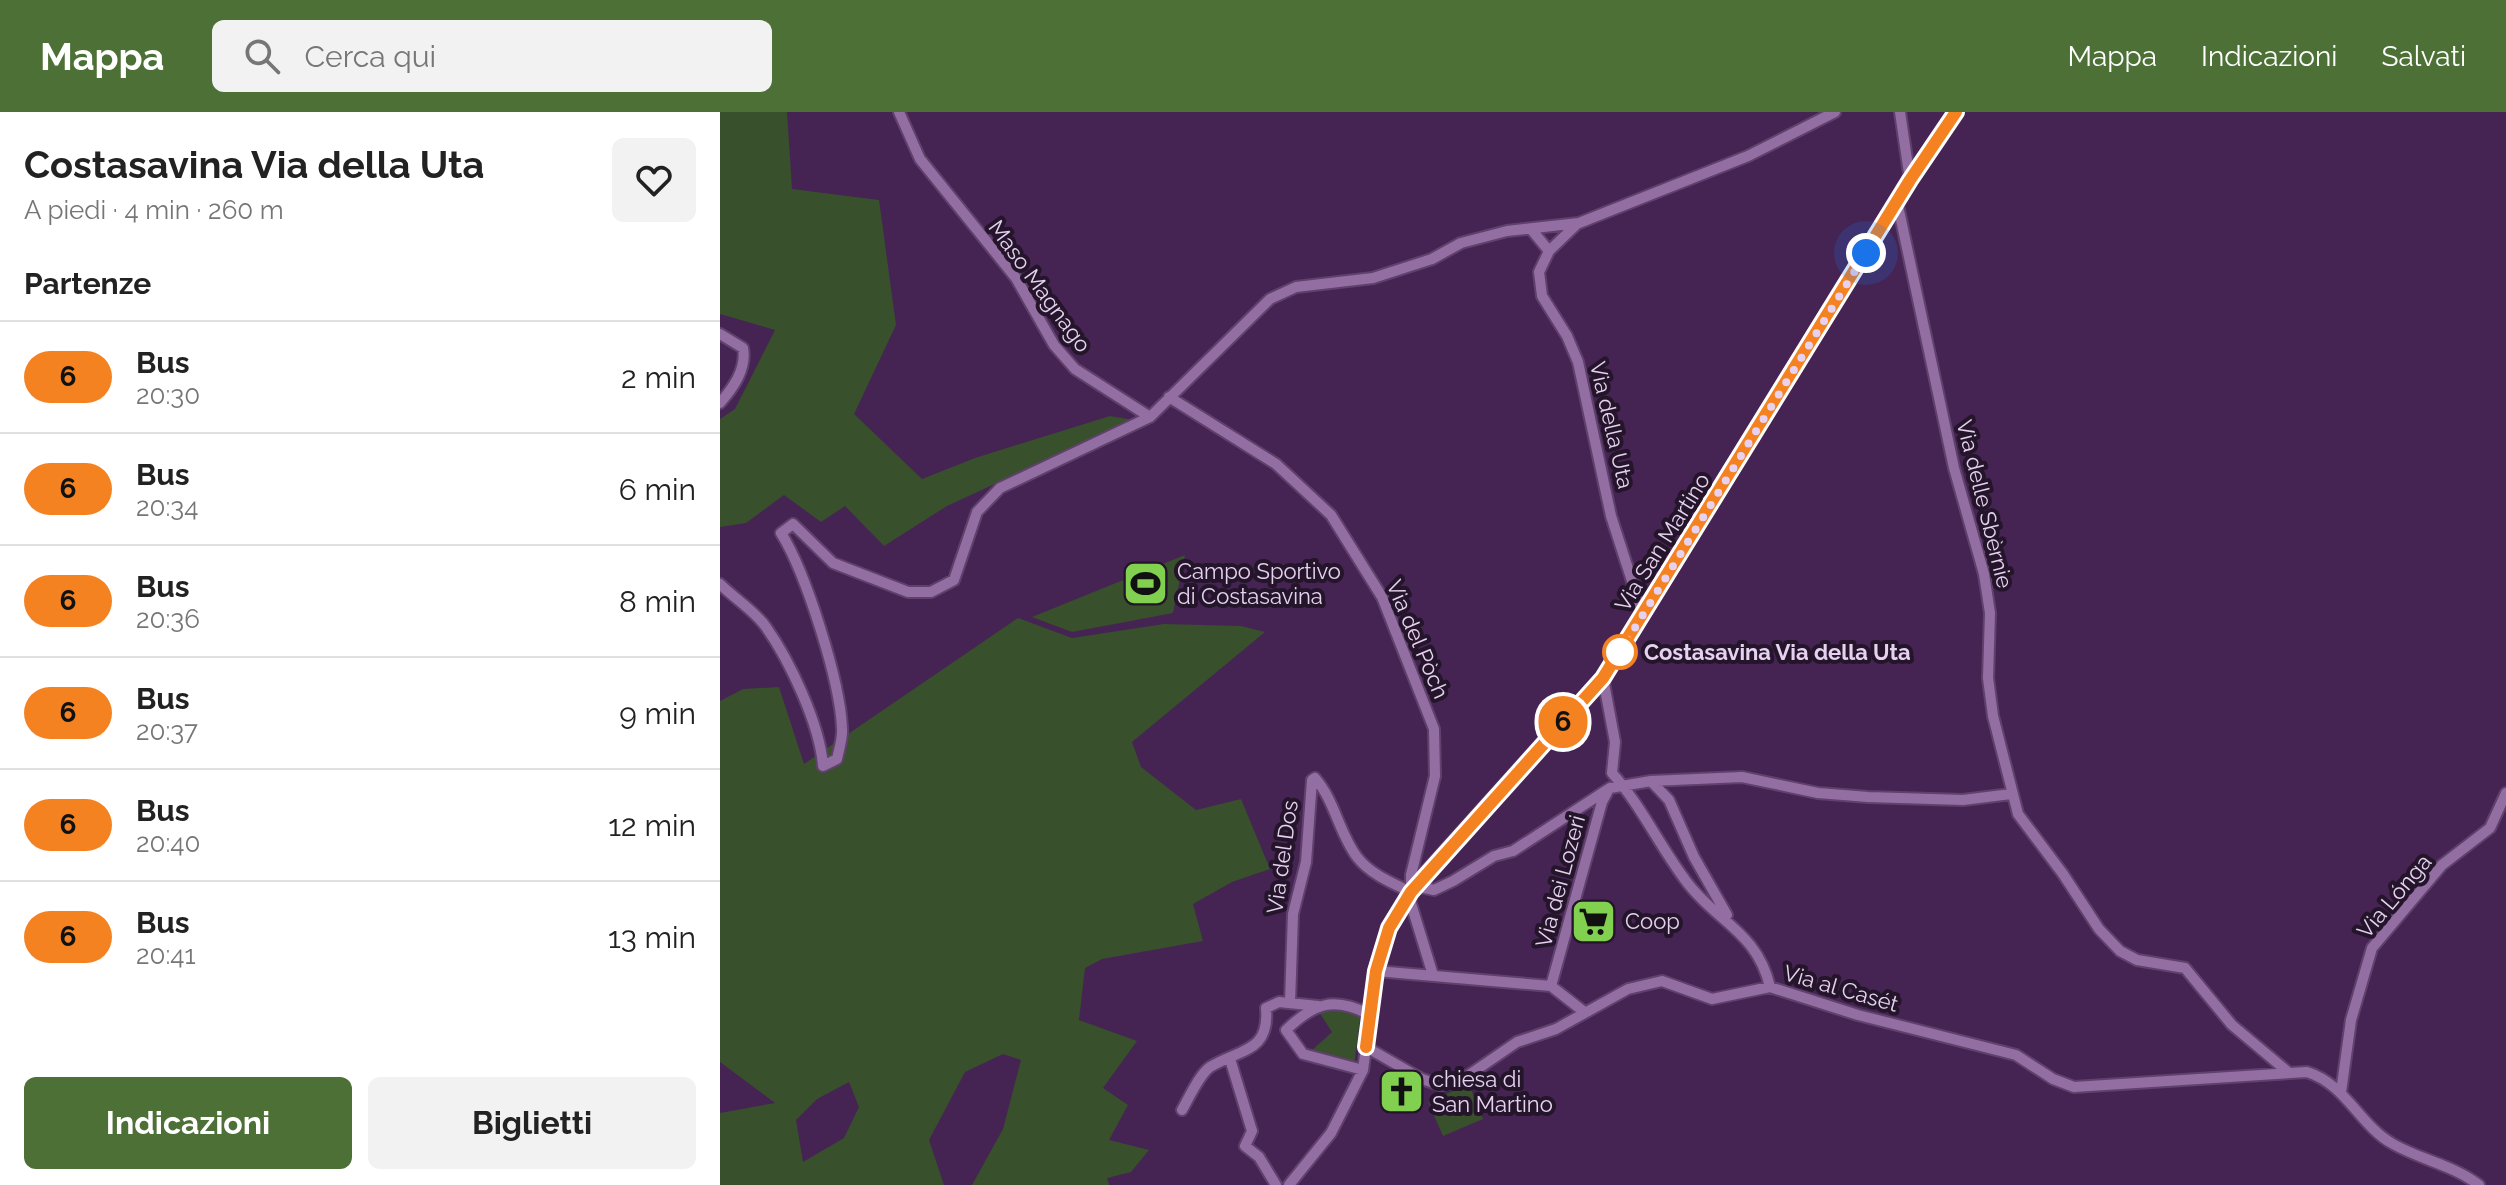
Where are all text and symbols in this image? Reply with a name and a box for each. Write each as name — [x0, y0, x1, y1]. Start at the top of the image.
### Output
search box — [212, 20, 772, 92]
text: Mappa — [40, 34, 164, 79]
icon: search — [240, 34, 284, 78]
text: Cerca qui — [304, 39, 436, 74]
text: Mappa — [2068, 40, 2157, 73]
text: Indicazioni — [2201, 40, 2337, 73]
text: Salvati — [2381, 40, 2466, 73]
button: heart — [612, 138, 696, 222]
text: Costasavina Via della Uta — [24, 142, 484, 187]
text: A piedi · 4 min · 260 m — [24, 195, 284, 225]
street label: Maso Magnago — [983, 215, 1097, 357]
your location — [1846, 233, 1886, 273]
text: Partenze — [24, 266, 151, 301]
text: Bus — [136, 345, 190, 380]
street label: Via della Uta — [1585, 359, 1639, 491]
text: 6 — [60, 360, 77, 393]
text: 2 min — [621, 360, 696, 395]
text: 20:30 — [136, 380, 200, 410]
street label: Via delle Sbèrnie — [1952, 417, 2019, 591]
text: Bus — [136, 457, 190, 492]
street label: Via San Martino — [1609, 468, 1715, 616]
text: 6 — [60, 472, 77, 505]
text: 6 min — [619, 472, 696, 507]
text: 20:34 — [136, 492, 198, 522]
place label: Campo Sportivo di Costasavina — [1177, 558, 1341, 609]
sports icon: Campo Sportivo di Costasavina — [1122, 560, 1170, 608]
text: Bus — [136, 569, 190, 604]
street label: Via del Pòch — [1381, 576, 1455, 702]
text: 6 — [60, 584, 77, 617]
text: 8 min — [619, 584, 696, 619]
text: 20:36 — [136, 604, 200, 634]
marker: Costasavina Via della Uta — [1603, 635, 1637, 669]
place label: Costasavina Via della Uta — [1644, 639, 1911, 665]
text: Bus — [136, 681, 190, 716]
text: 6 — [60, 696, 77, 729]
text: 9 min — [619, 696, 696, 731]
line badge: 6 — [1537, 696, 1589, 748]
text: 6 — [1555, 705, 1572, 738]
text: 20:37 — [136, 716, 198, 746]
text: Bus — [136, 793, 190, 828]
street label: Via del Dos — [1261, 799, 1303, 915]
text: 6 — [60, 808, 77, 841]
text: 12 min — [608, 808, 696, 843]
street label: Via dei Lozeri — [1530, 812, 1590, 950]
text: 20:40 — [136, 828, 200, 858]
street label: Via Lónga — [2351, 849, 2437, 943]
supermarket icon: Coop — [1570, 897, 1618, 945]
text: Bus — [136, 905, 190, 940]
place label: Coop — [1625, 908, 1680, 934]
text: 6 — [60, 920, 77, 953]
text: 13 min — [608, 920, 696, 955]
text: 20:41 — [136, 940, 196, 970]
street label: Via al Casét — [1781, 959, 1902, 1017]
place label: chiesa di San Martino — [1432, 1066, 1553, 1117]
church icon: chiesa di San Martino — [1377, 1068, 1425, 1116]
button: Indicazioni — [24, 1077, 352, 1169]
button: Biglietti — [368, 1077, 696, 1169]

